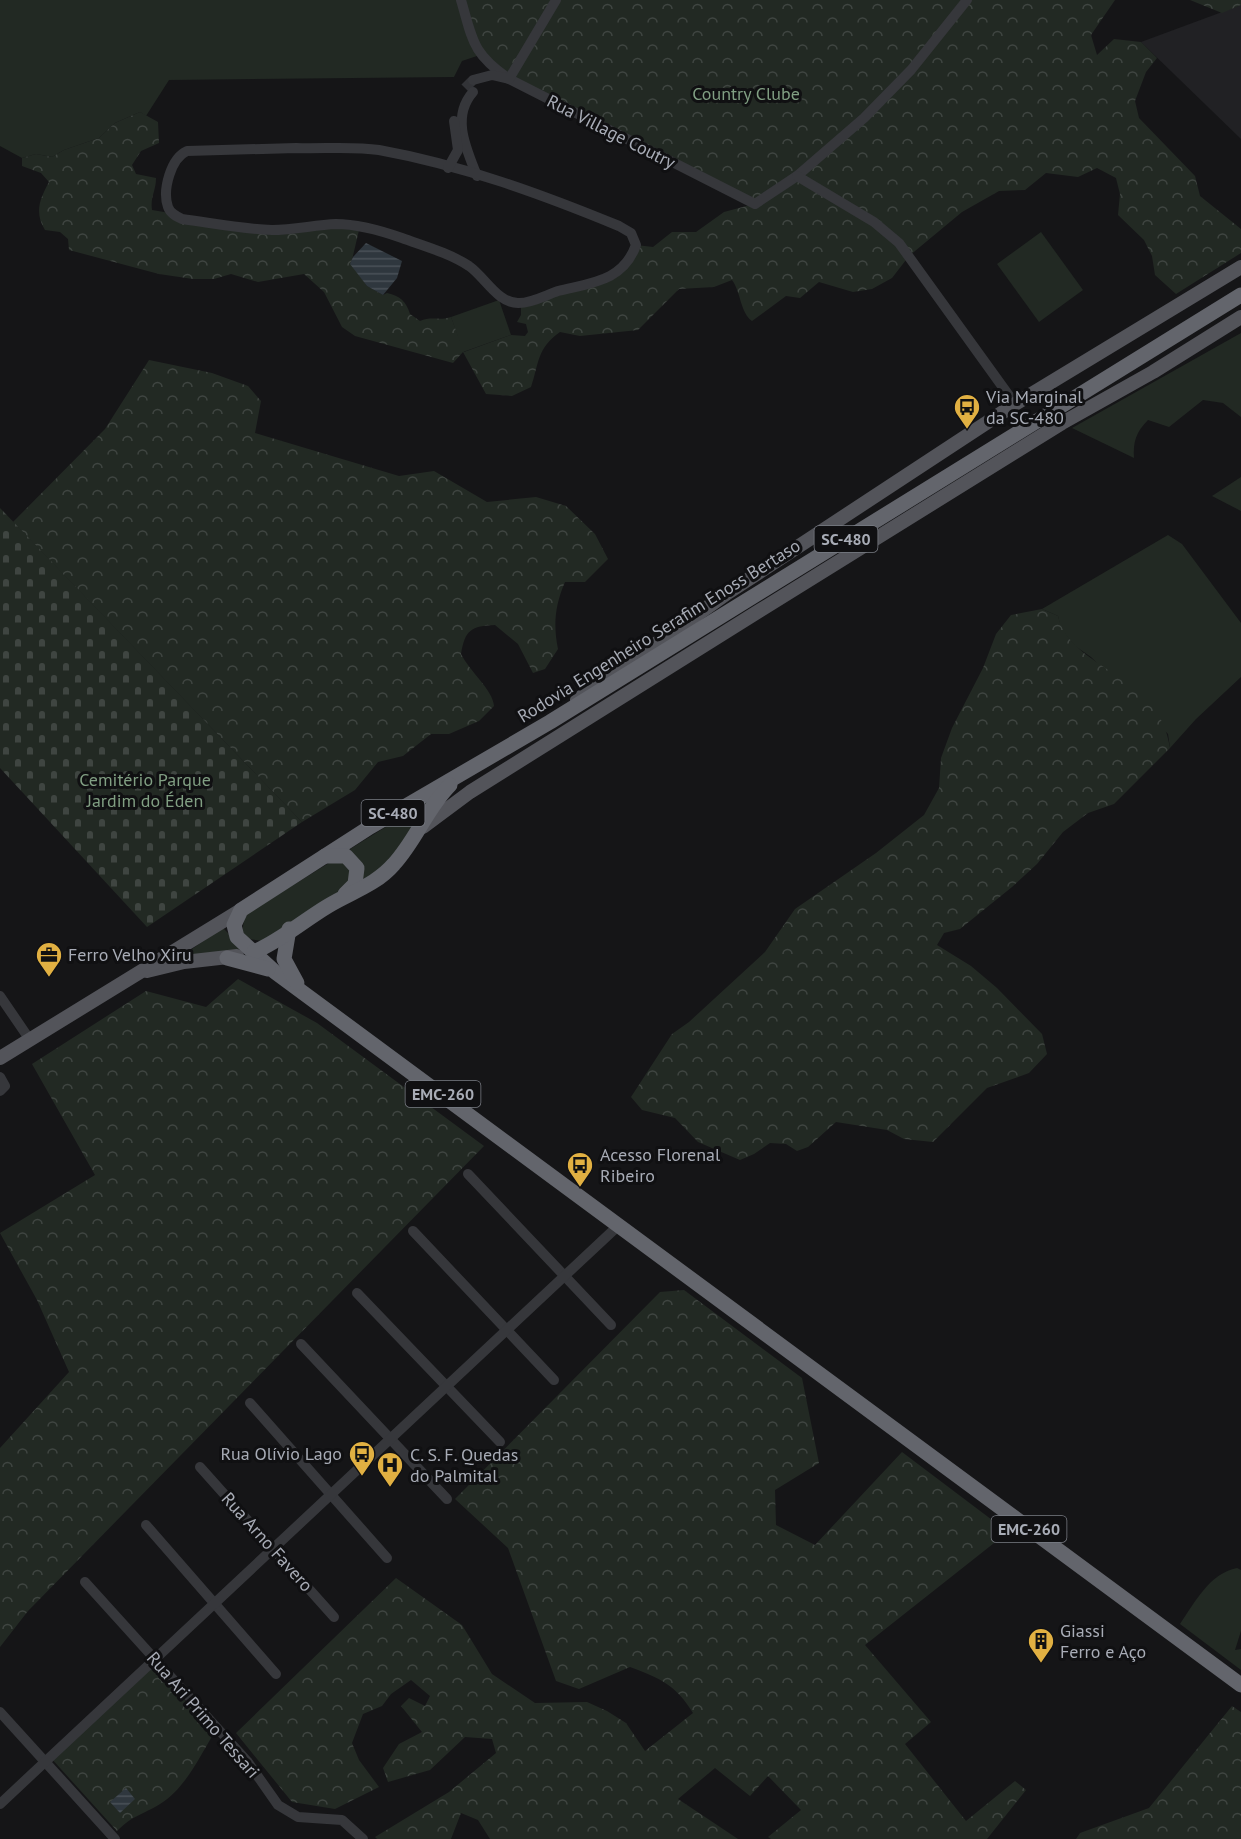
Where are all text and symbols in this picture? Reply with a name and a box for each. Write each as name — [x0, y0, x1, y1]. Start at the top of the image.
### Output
park label: Country Clube — [692, 82, 800, 105]
street label: Rua Village Coutry — [543, 89, 680, 174]
place label: Via Marginal da SC-480 — [985, 385, 1083, 429]
bus stop icon: Via Marginal da SC-480 — [952, 392, 982, 430]
road number: SC-480 — [814, 526, 878, 552]
street label: Rodovia Engenheiro Serafim Enoss Bertaso — [513, 534, 804, 727]
park label: Cemitério Parque Jardim do Éden — [79, 768, 211, 812]
road number: SC-480 — [362, 800, 424, 826]
office icon: Ferro Velho Xiru — [34, 940, 64, 978]
place label: Ferro Velho Xiru — [68, 943, 192, 966]
road number: EMC-260 — [406, 1081, 480, 1107]
place label: Acesso Florenal Ribeiro — [600, 1143, 721, 1187]
bus stop icon: Acesso Florenal Ribeiro — [565, 1150, 595, 1188]
bus stop icon: Rua Olívio Lago — [347, 1439, 377, 1477]
place label: Rua Olívio Lago — [221, 1442, 342, 1465]
place label: C. S. F. Quedas do Palmital — [410, 1443, 518, 1487]
hospital icon: C. S. F. Quedas do Palmital — [375, 1450, 405, 1488]
street label: Rua Arno Favero — [217, 1487, 318, 1596]
road number: EMC-260 — [992, 1516, 1066, 1542]
place label: Giassi Ferro e Aço — [1060, 1619, 1146, 1663]
building icon: Giassi Ferro e Aço — [1026, 1626, 1056, 1664]
street label: Rua Ari Primo Tessari — [142, 1647, 265, 1783]

